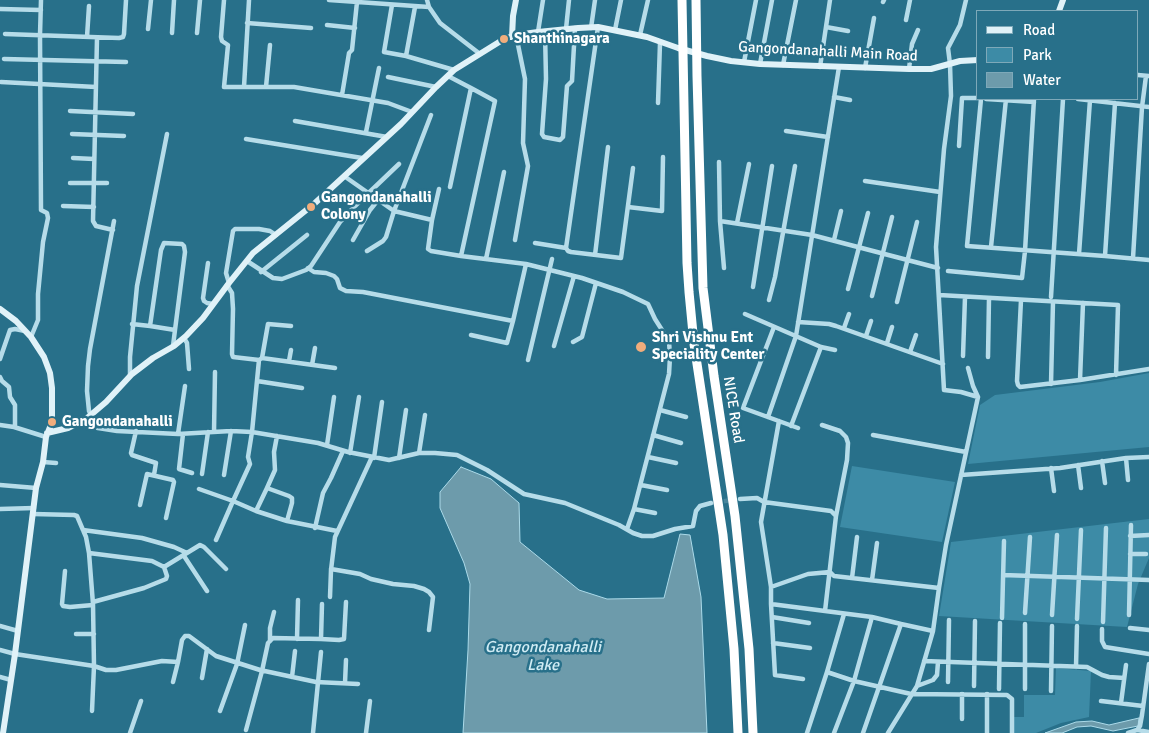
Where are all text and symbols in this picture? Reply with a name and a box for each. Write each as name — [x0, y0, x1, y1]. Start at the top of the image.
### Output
legend — [976, 10, 1139, 100]
text: Road — [1023, 21, 1055, 39]
place label: Shanthinagara — [514, 30, 610, 48]
marker: Shanthinagara — [498, 33, 510, 45]
street label: Gangondanahalli Main Road — [738, 38, 918, 66]
text: Park — [1023, 46, 1052, 64]
text: Water — [1023, 71, 1061, 89]
place label: Gangondanahalli Colony — [321, 189, 432, 224]
marker: Gangondanahalli Colony — [305, 201, 317, 213]
place label: Shri Vishnu Ent Speciality Center — [652, 329, 764, 364]
marker: Shri Vishnu Ent Speciality Center — [634, 340, 648, 354]
street label: NICE Road — [719, 375, 747, 445]
place label: Gangondanahalli — [62, 413, 173, 431]
marker: Gangondanahalli — [46, 416, 58, 428]
water label: Gangondanahalli Lake — [485, 638, 601, 676]

